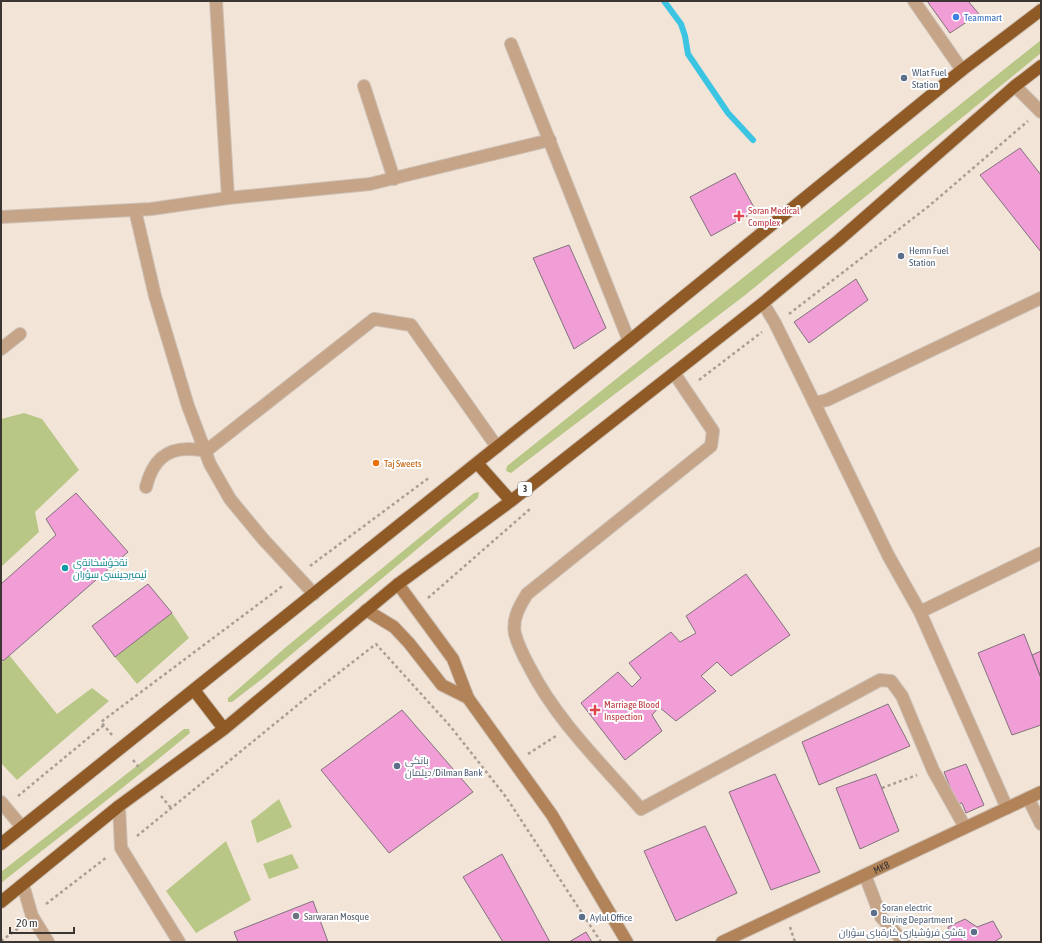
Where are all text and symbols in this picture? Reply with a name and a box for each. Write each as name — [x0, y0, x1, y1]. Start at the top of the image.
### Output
marker: Teammart — [951, 12, 961, 22]
place label: Teammart — [964, 12, 1002, 23]
place label: Wlat Fuel Station — [912, 67, 947, 90]
marker: Wlat Fuel Station — [899, 73, 909, 83]
place label: Soran Medical Complex — [748, 205, 800, 228]
marker: Soran Medical Complex — [733, 210, 745, 222]
place label: Hemn Fuel Station — [909, 245, 949, 268]
marker: Hemn Fuel Station — [896, 251, 906, 261]
marker: Taj Sweets — [371, 458, 381, 468]
place label: Taj Sweets — [384, 458, 422, 469]
road number: 3 — [518, 482, 532, 496]
place label: نةخؤشخانةى ئیميرجينسى سؤران — [73, 557, 147, 581]
marker: نةخؤشخانةى ئیميرجينسى سؤران — [60, 563, 70, 573]
place label: Marriage Blood Inspection — [604, 699, 660, 722]
marker: Marriage Blood Inspection — [589, 704, 601, 716]
place label: بانکی دیلمان/Dilman Bank — [405, 755, 483, 779]
marker: بانکی دیلمان/Dilman Bank — [392, 761, 402, 771]
street label: MKB — [872, 859, 891, 876]
place label: Soran electric Buying Department — [882, 902, 953, 925]
marker: Soran electric Buying Department — [869, 908, 879, 918]
scale bar — [10, 909, 74, 935]
marker: Sarwaran Mosque — [291, 911, 301, 921]
place label: Sarwaran Mosque — [304, 911, 369, 922]
marker: Aylul Office — [577, 912, 587, 922]
place label: Aylul Office — [590, 912, 633, 923]
text: 20 m — [16, 916, 38, 930]
place label: بةشى فرؤشيارى كارةباى سؤران — [839, 927, 966, 939]
marker: بةشى فرؤشيارى كارةباى سؤران — [969, 927, 979, 937]

